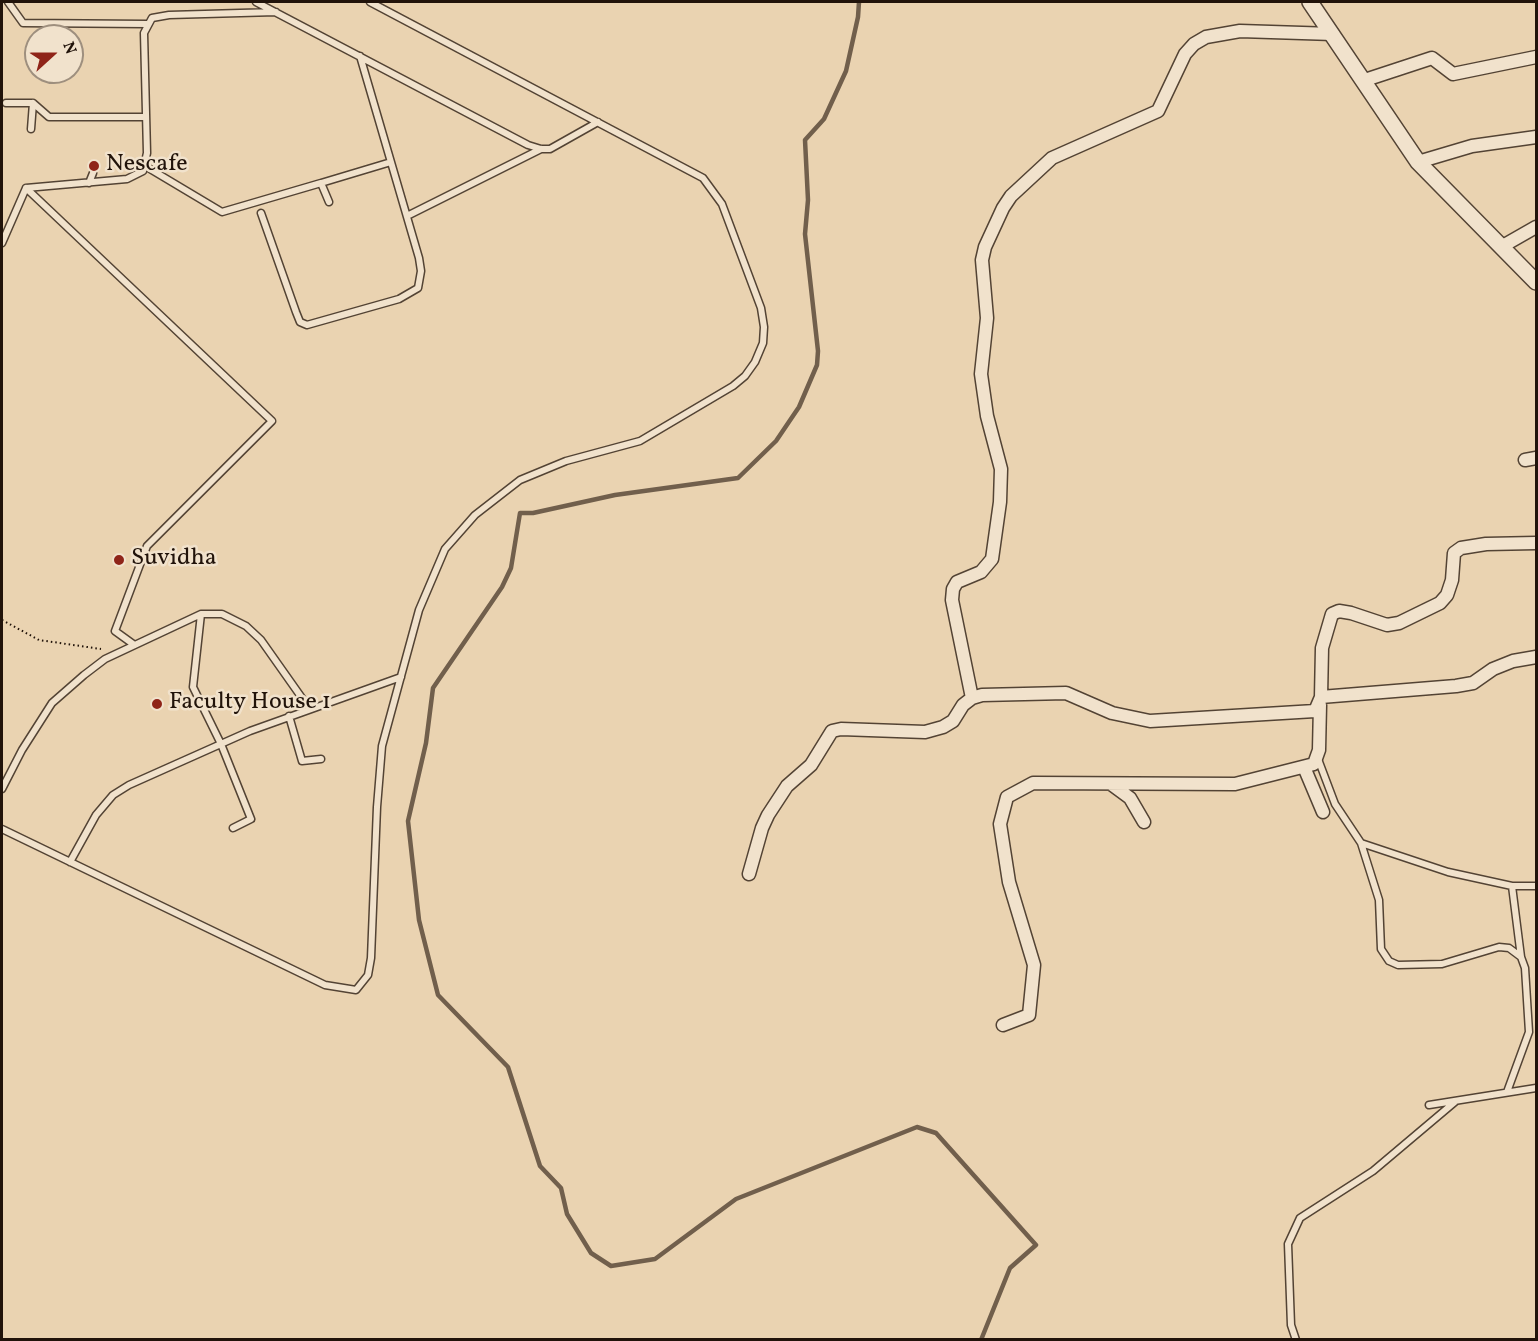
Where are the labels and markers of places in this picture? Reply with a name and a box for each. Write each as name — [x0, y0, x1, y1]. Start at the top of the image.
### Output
place label: Nescafe — [106, 152, 188, 180]
marker: Nescafe — [87, 159, 101, 173]
place label: Suvidha — [131, 546, 217, 574]
marker: Suvidha — [112, 553, 126, 567]
place label: Faculty House 1 — [169, 690, 331, 718]
marker: Faculty House 1 — [150, 697, 164, 711]

